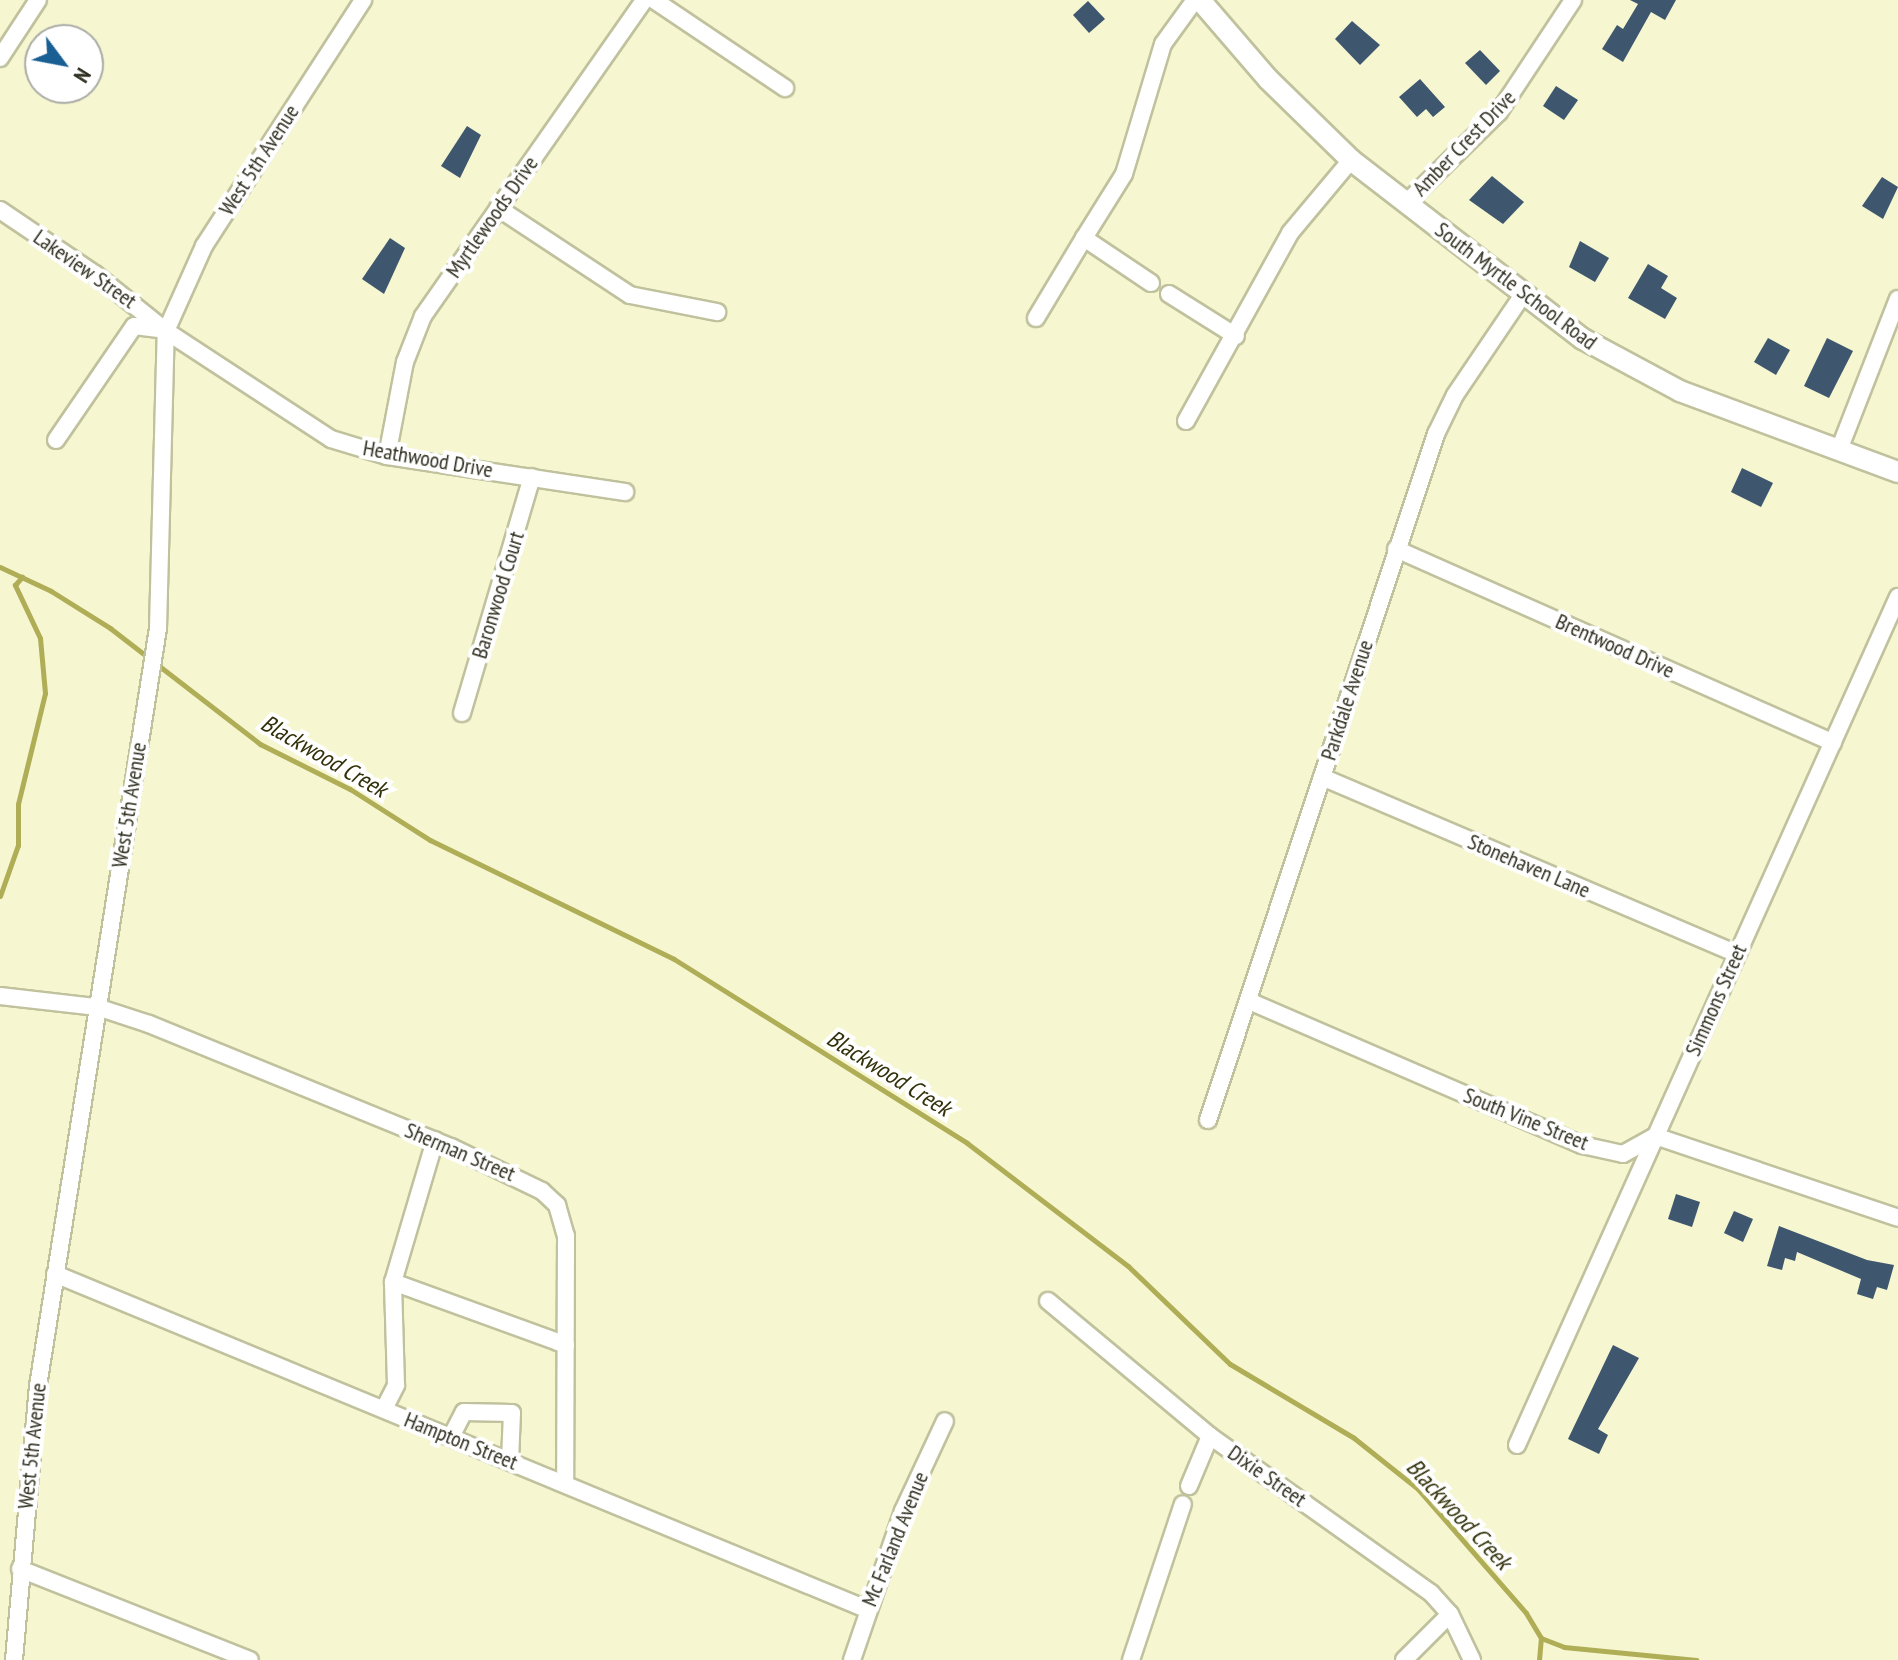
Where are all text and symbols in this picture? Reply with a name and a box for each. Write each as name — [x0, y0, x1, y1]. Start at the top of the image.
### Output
north arrow — [24, 24, 104, 104]
text: N — [68, 63, 98, 88]
street label: Amber Crest Drive — [1407, 85, 1521, 201]
street label: West 5th Avenue — [213, 99, 305, 221]
street label: Myrtlewoods Drive — [440, 151, 544, 283]
street label: South Myrtle School Road — [1430, 217, 1602, 355]
street label: Lakeview Street — [28, 224, 142, 314]
street label: Heathwood Drive — [361, 435, 495, 483]
street label: Baronwood Court — [466, 528, 530, 662]
street label: Brentwood Drive — [1552, 608, 1678, 684]
street label: Parkdale Avenue — [1315, 636, 1379, 764]
water label: Blackwood Creek — [256, 708, 392, 804]
street label: West 5th Avenue — [106, 740, 152, 870]
street label: Stonehaven Lane — [1464, 828, 1594, 904]
street label: Simmons Street — [1680, 940, 1752, 1060]
water label: Blackwood Creek — [822, 1024, 956, 1122]
street label: South Vine Street — [1460, 1082, 1592, 1156]
street label: Sherman Street — [401, 1117, 519, 1187]
street label: West 5th Avenue — [12, 1381, 52, 1511]
street label: Hampton Street — [401, 1406, 521, 1476]
street label: Dixie Street — [1223, 1440, 1311, 1512]
water label: Blackwood Creek — [1400, 1453, 1518, 1575]
street label: Mc Farland Avenue — [856, 1467, 934, 1611]

